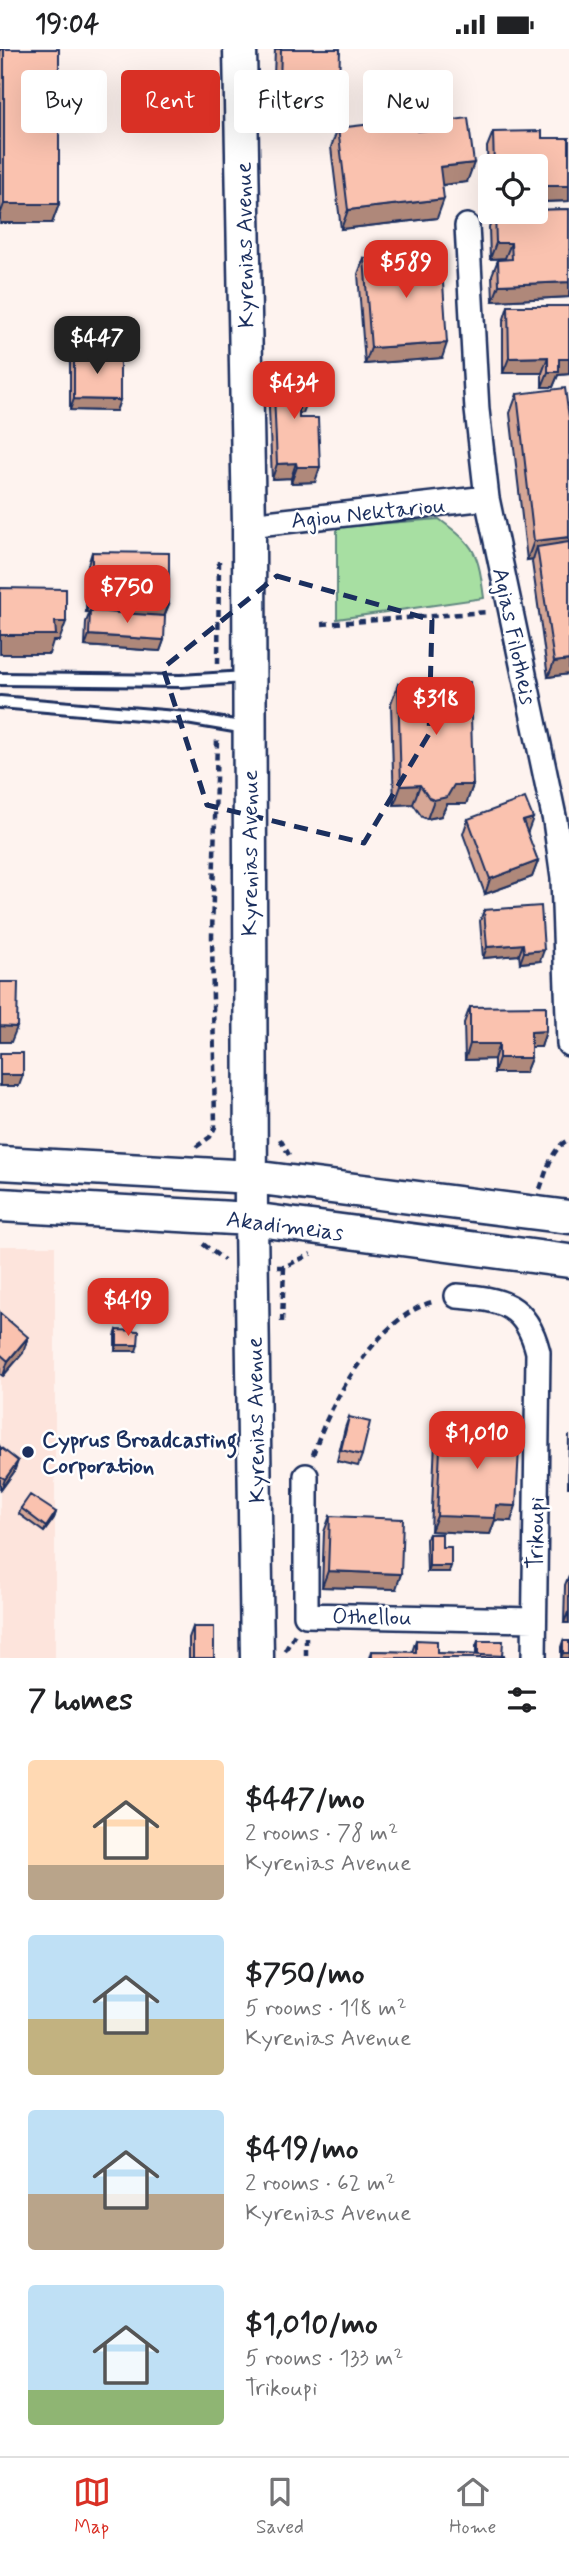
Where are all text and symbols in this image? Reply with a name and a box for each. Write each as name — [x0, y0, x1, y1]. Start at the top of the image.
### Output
text: 19:04 — [35, 8, 99, 42]
chip: Buy — [21, 70, 107, 133]
chip: Rent — [121, 70, 220, 133]
chip: Filters — [234, 70, 349, 133]
chip: New — [363, 70, 453, 133]
map controls — [478, 154, 548, 224]
button: locate — [478, 154, 548, 224]
street label: Kyrenias Avenue — [230, 162, 262, 328]
pin: $589 — [365, 240, 447, 300]
text: $589 — [380, 248, 432, 278]
pin: $447 — [56, 317, 138, 376]
text: $447 — [70, 324, 124, 354]
pin: $434 — [253, 361, 335, 421]
text: $434 — [269, 369, 319, 399]
street label: Agiou Nektariou — [290, 491, 447, 537]
pin: $750 — [86, 565, 168, 625]
street label: Agias Filotheis — [484, 565, 542, 708]
text: $750 — [100, 573, 154, 603]
pin: $318 — [395, 677, 477, 737]
text: $318 — [413, 685, 459, 715]
street label: Kyrenias Avenue — [236, 770, 266, 936]
street label: Akadimeias — [224, 1205, 345, 1249]
pin: $419 — [87, 1279, 169, 1338]
text: $419 — [104, 1286, 152, 1316]
street label: Kyrenias Avenue — [241, 1337, 273, 1503]
pin: $1,010 — [420, 1411, 534, 1471]
text: $1,010 — [445, 1419, 509, 1449]
place label: Cyprus Broadcasting Corporation — [42, 1426, 238, 1482]
marker: Cyprus Broadcasting Corporation — [20, 1444, 36, 1460]
street label: Trikoupi — [521, 1497, 553, 1569]
street label: Othellou — [332, 1602, 412, 1634]
text: 7 homes — [28, 1681, 133, 1720]
icon: filters — [503, 1681, 541, 1719]
text: $447/mo — [245, 1780, 365, 1819]
icon: home — [84, 1788, 168, 1872]
text: 2 rooms · 78 m² — [245, 1819, 398, 1849]
text: Kyrenias Avenue — [245, 1849, 411, 1879]
text: $750/mo — [245, 1955, 365, 1994]
icon: home — [84, 1963, 168, 2047]
text: 5 rooms · 118 m² — [245, 1994, 407, 2024]
text: Kyrenias Avenue — [245, 2024, 411, 2054]
text: $419/mo — [245, 2130, 359, 2169]
icon: home — [84, 2138, 168, 2222]
text: 2 rooms · 62 m² — [245, 2169, 396, 2199]
text: Kyrenias Avenue — [245, 2199, 411, 2229]
text: $1,010/mo — [245, 2305, 378, 2344]
icon: home — [84, 2313, 168, 2397]
text: 5 rooms · 133 m² — [245, 2344, 404, 2374]
text: Trikoupi — [245, 2374, 317, 2404]
tab: Map — [73, 2473, 111, 2540]
tab: Saved — [256, 2473, 304, 2540]
tab: Home — [449, 2473, 496, 2540]

